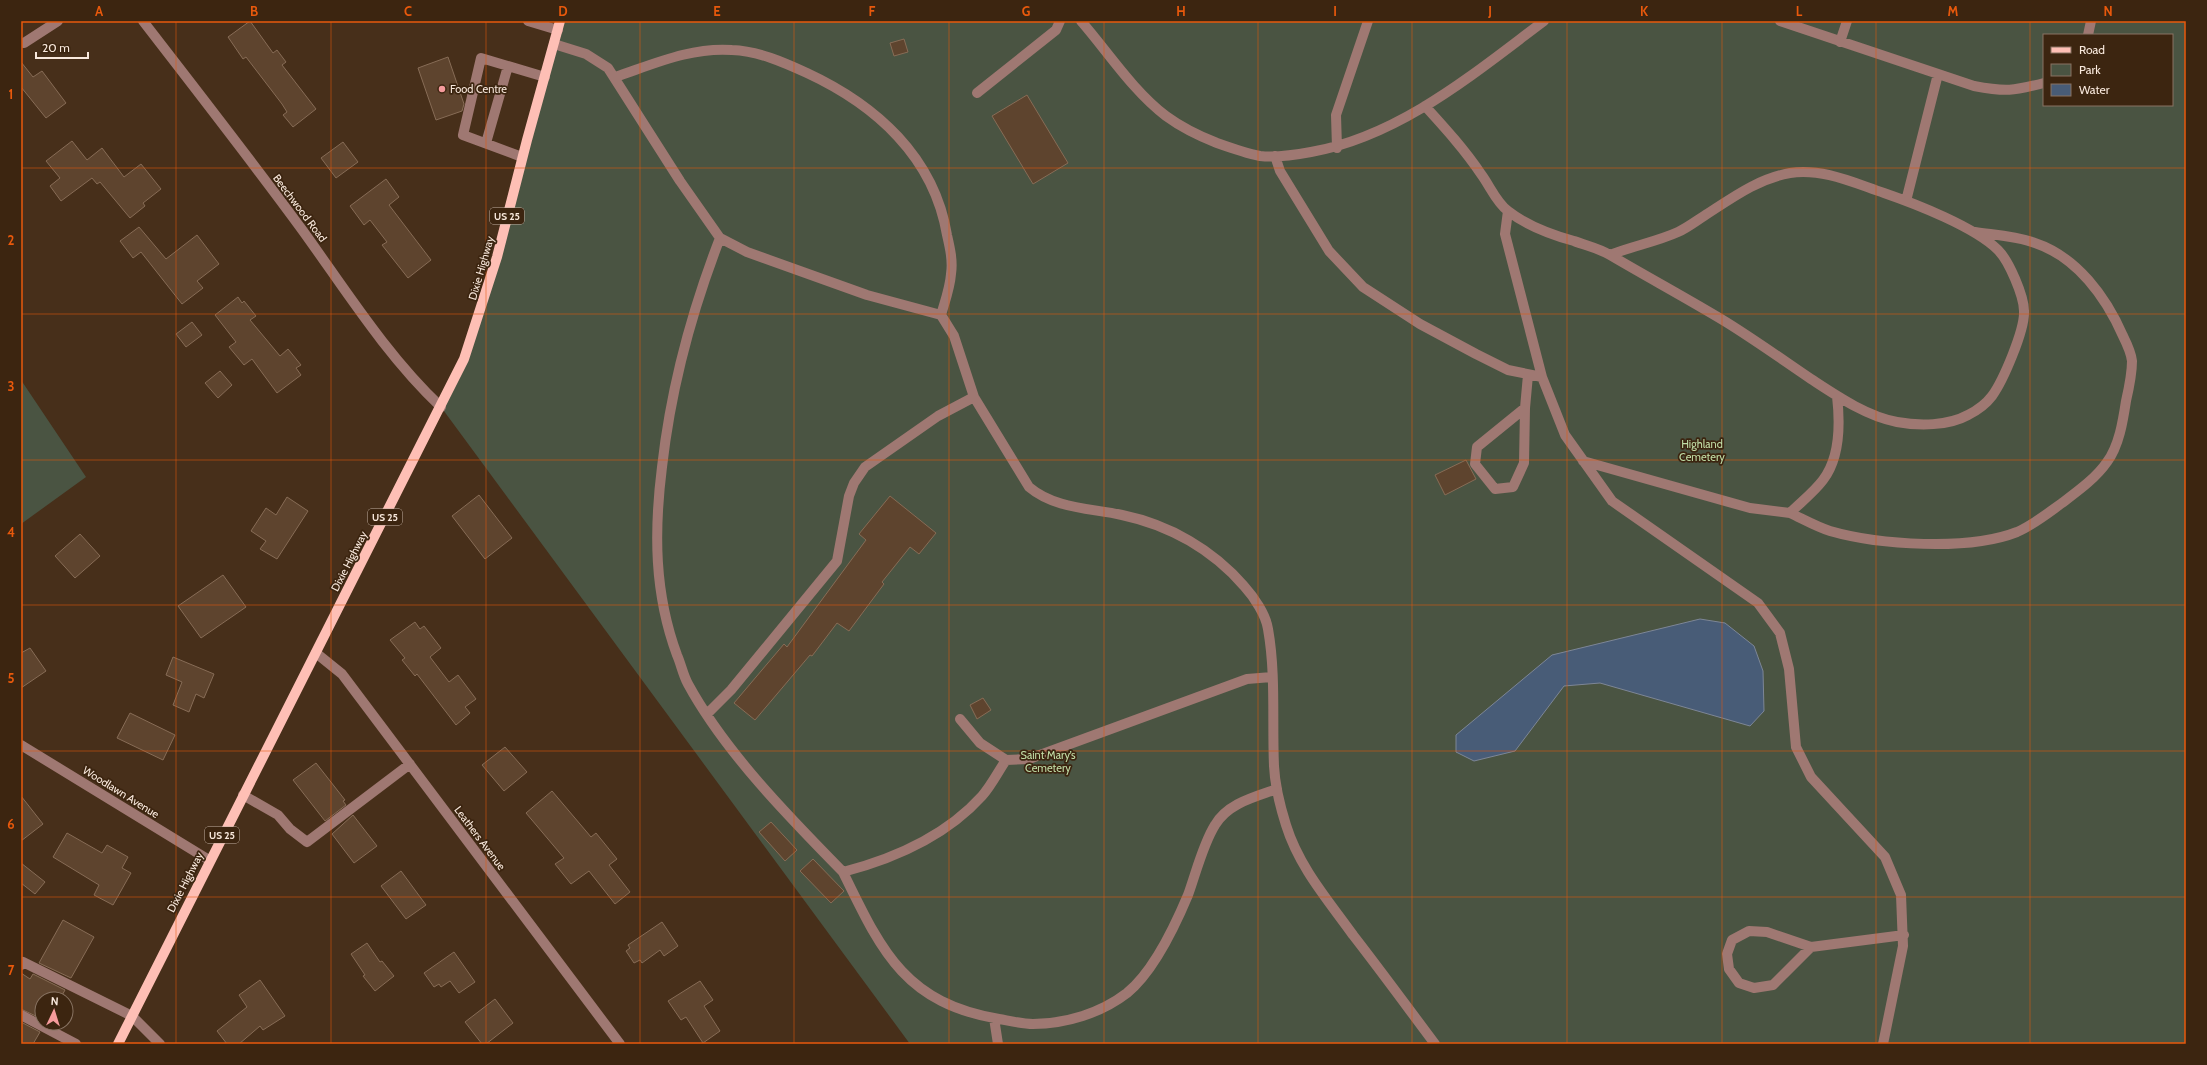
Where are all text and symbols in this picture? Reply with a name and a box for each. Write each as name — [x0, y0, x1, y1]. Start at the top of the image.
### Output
text: A — [95, 3, 104, 19]
text: B — [250, 3, 258, 19]
text: C — [404, 3, 412, 19]
text: D — [558, 3, 568, 19]
text: E — [713, 3, 721, 19]
text: F — [869, 3, 876, 19]
text: G — [1022, 3, 1031, 19]
text: H — [1176, 3, 1186, 19]
text: I — [1333, 3, 1337, 19]
text: J — [1487, 3, 1492, 19]
text: K — [1640, 3, 1649, 19]
text: L — [1796, 3, 1803, 19]
text: M — [1948, 3, 1959, 19]
text: N — [2103, 3, 2113, 19]
scale bar — [36, 34, 88, 60]
legend — [2043, 34, 2173, 106]
text: 20 m — [42, 40, 70, 55]
text: Road — [2079, 42, 2105, 57]
text: Park — [2079, 62, 2101, 77]
place label: Food Centre — [450, 82, 507, 96]
text: Water — [2079, 82, 2110, 97]
marker: Food Centre — [437, 84, 447, 94]
text: 1 — [9, 86, 13, 102]
street label: Beechwood Road — [270, 171, 330, 245]
road number: US 25 — [490, 208, 524, 224]
text: 2 — [8, 232, 15, 248]
street label: Dixie Highway — [465, 234, 497, 302]
text: 3 — [7, 378, 15, 394]
park label: Highland Cemetery — [1679, 437, 1725, 464]
road number: US 25 — [368, 509, 402, 525]
text: 4 — [7, 524, 15, 540]
street label: Dixie Highway — [328, 528, 370, 593]
text: 5 — [8, 670, 15, 686]
park label: Saint Mary’s Cemetery — [1021, 748, 1076, 775]
street label: Woodlawn Avenue — [80, 763, 162, 821]
street label: Leathers Avenue — [451, 803, 509, 873]
text: 6 — [7, 816, 15, 832]
road number: US 25 — [205, 827, 239, 843]
street label: Dixie Highway — [164, 849, 206, 914]
text: 7 — [8, 962, 15, 978]
north arrow — [34, 991, 74, 1031]
text: N — [50, 994, 59, 1008]

